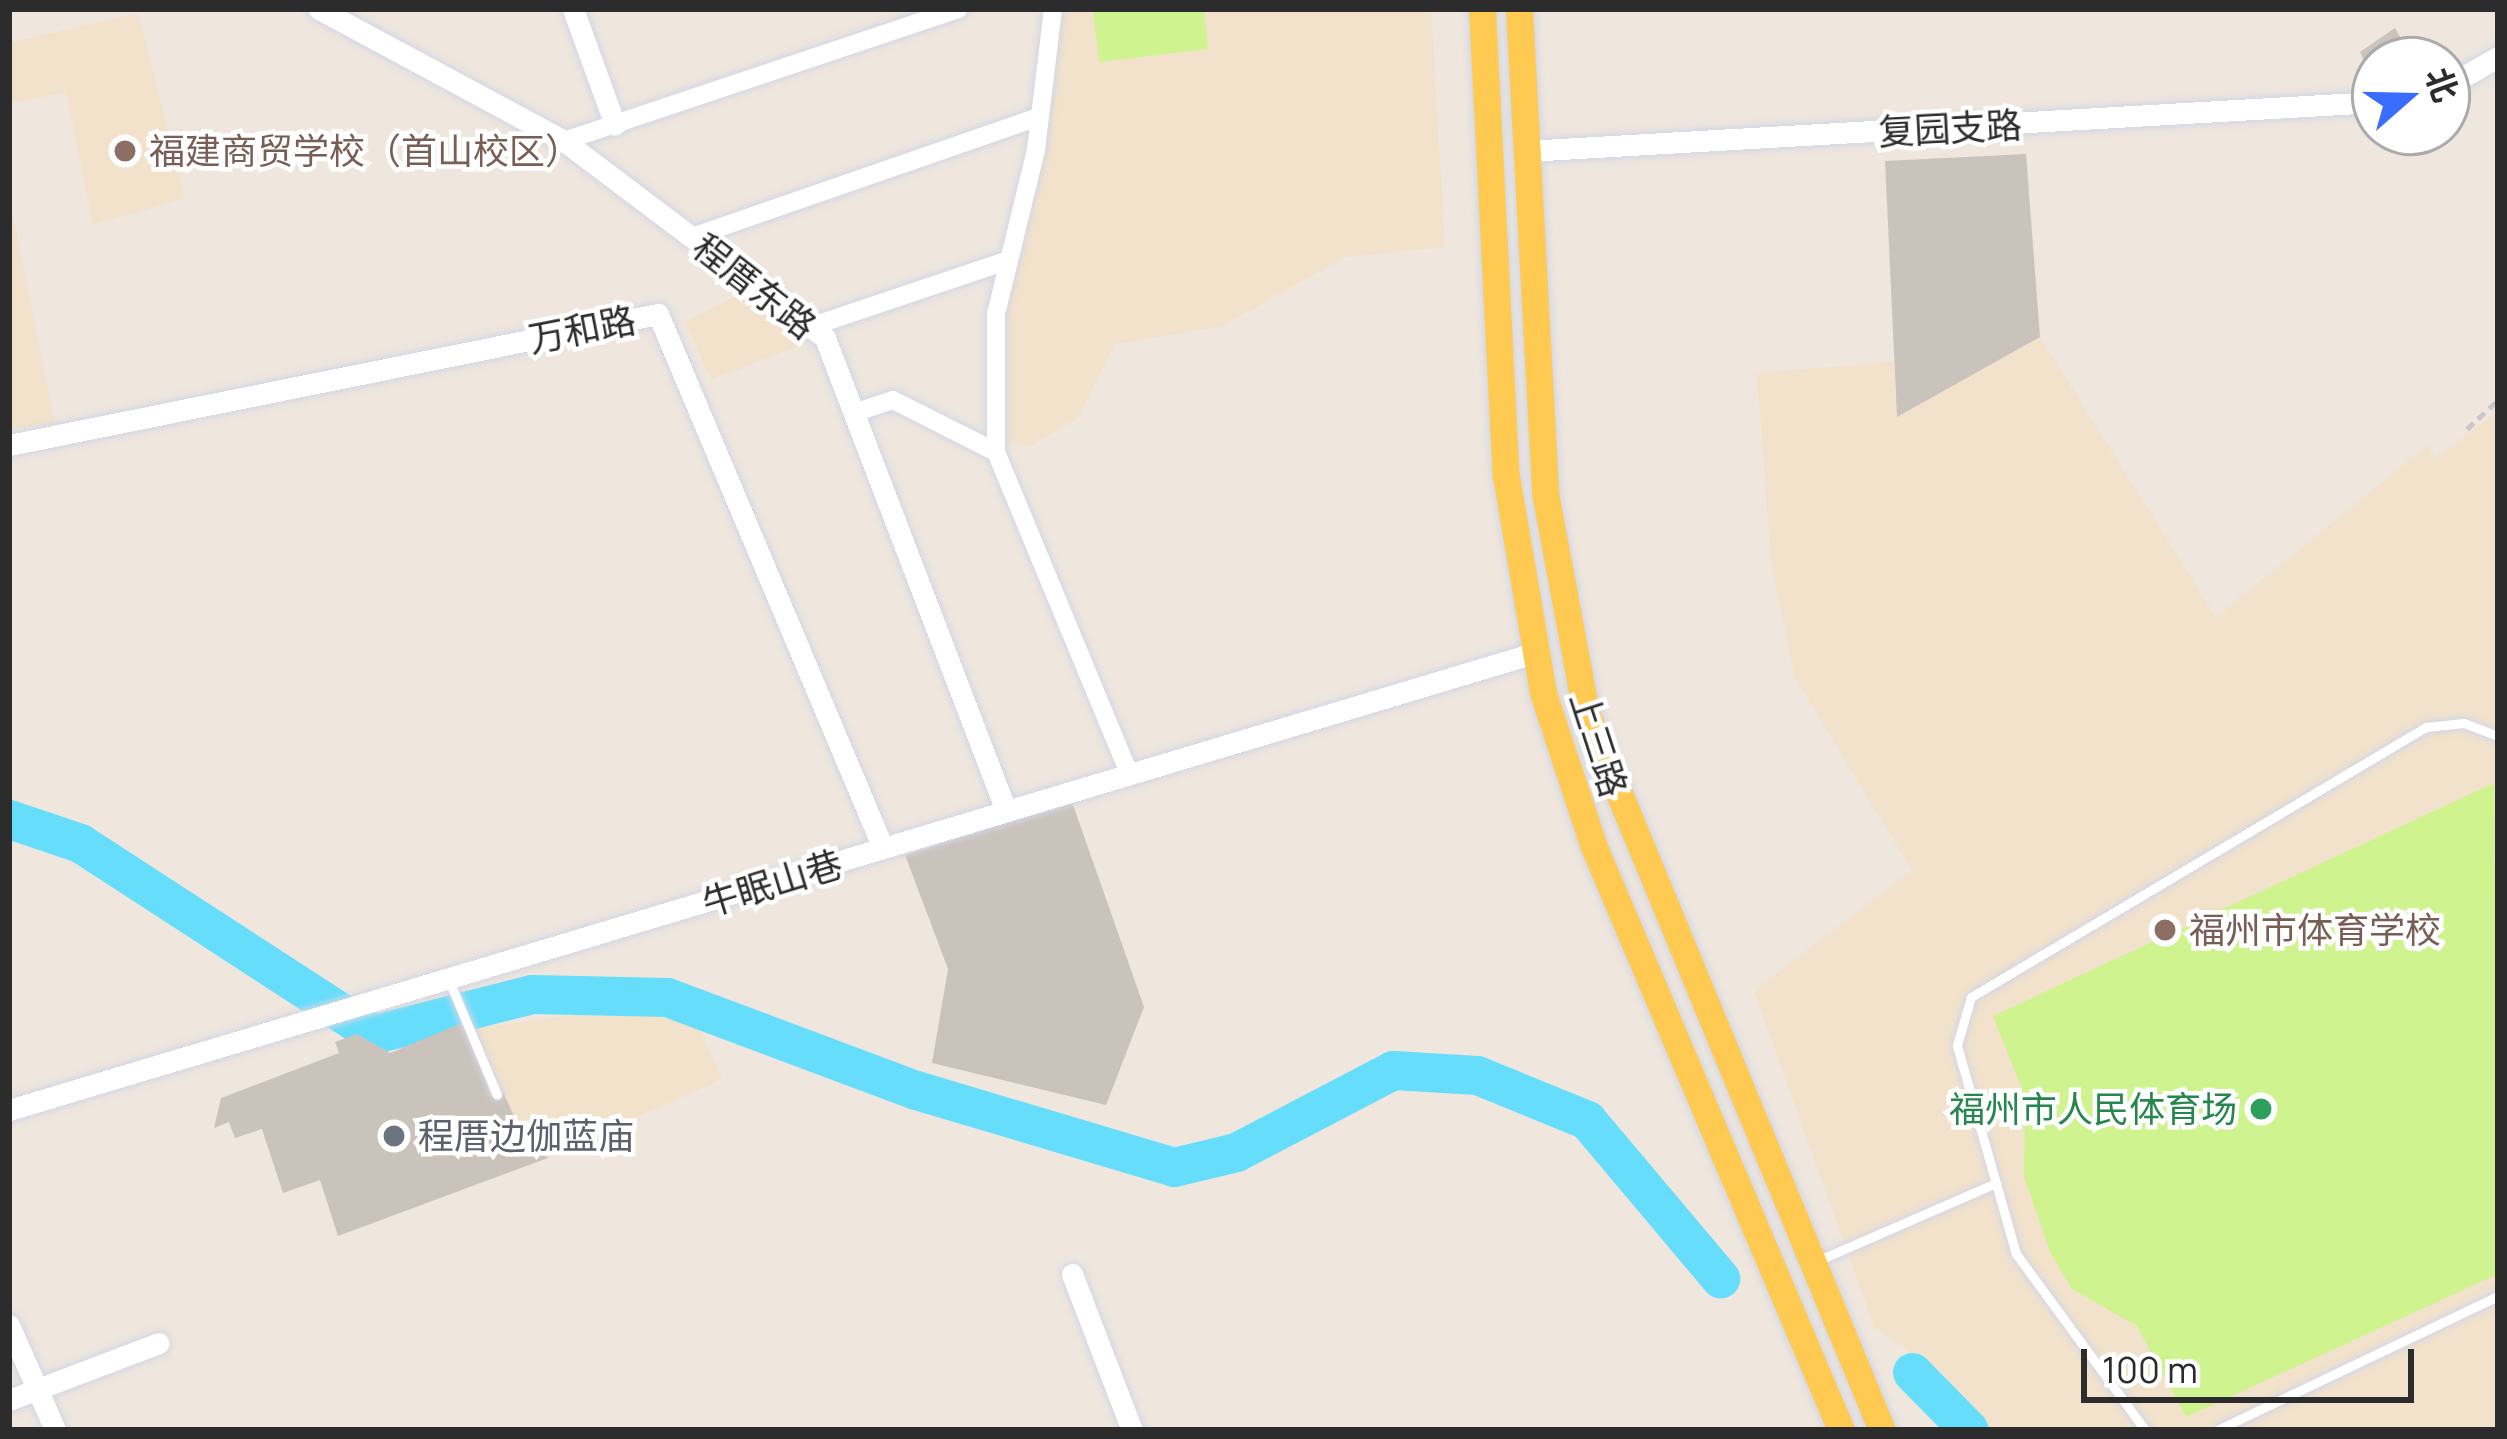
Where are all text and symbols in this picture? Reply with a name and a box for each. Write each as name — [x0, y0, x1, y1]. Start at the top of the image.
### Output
north arrow — [2351, 36, 2471, 156]
text: 北 — [2416, 61, 2469, 108]
street label: 复园支路 — [1877, 103, 2023, 153]
place label: 福建商贸学校（首山校区） — [149, 129, 581, 173]
marker: 福建商贸学校（首山校区） — [112, 138, 138, 164]
street label: 程厝东路 — [685, 225, 825, 347]
street label: 万和路 — [525, 297, 639, 361]
street label: 上三路 — [1562, 686, 1636, 802]
street label: 牛眠山巷 — [697, 841, 847, 925]
place label: 福州市体育学校 — [2189, 908, 2441, 952]
marker: 福州市体育学校 — [2152, 917, 2178, 943]
place label: 福州市人民体育场 — [1949, 1087, 2237, 1131]
marker: 福州市人民体育场 — [2248, 1096, 2274, 1122]
place label: 程厝边伽蓝庙 — [418, 1114, 634, 1158]
marker: 程厝边伽蓝庙 — [381, 1123, 407, 1149]
scale bar — [2087, 1325, 2420, 1399]
text: 100 m — [2102, 1345, 2198, 1394]

